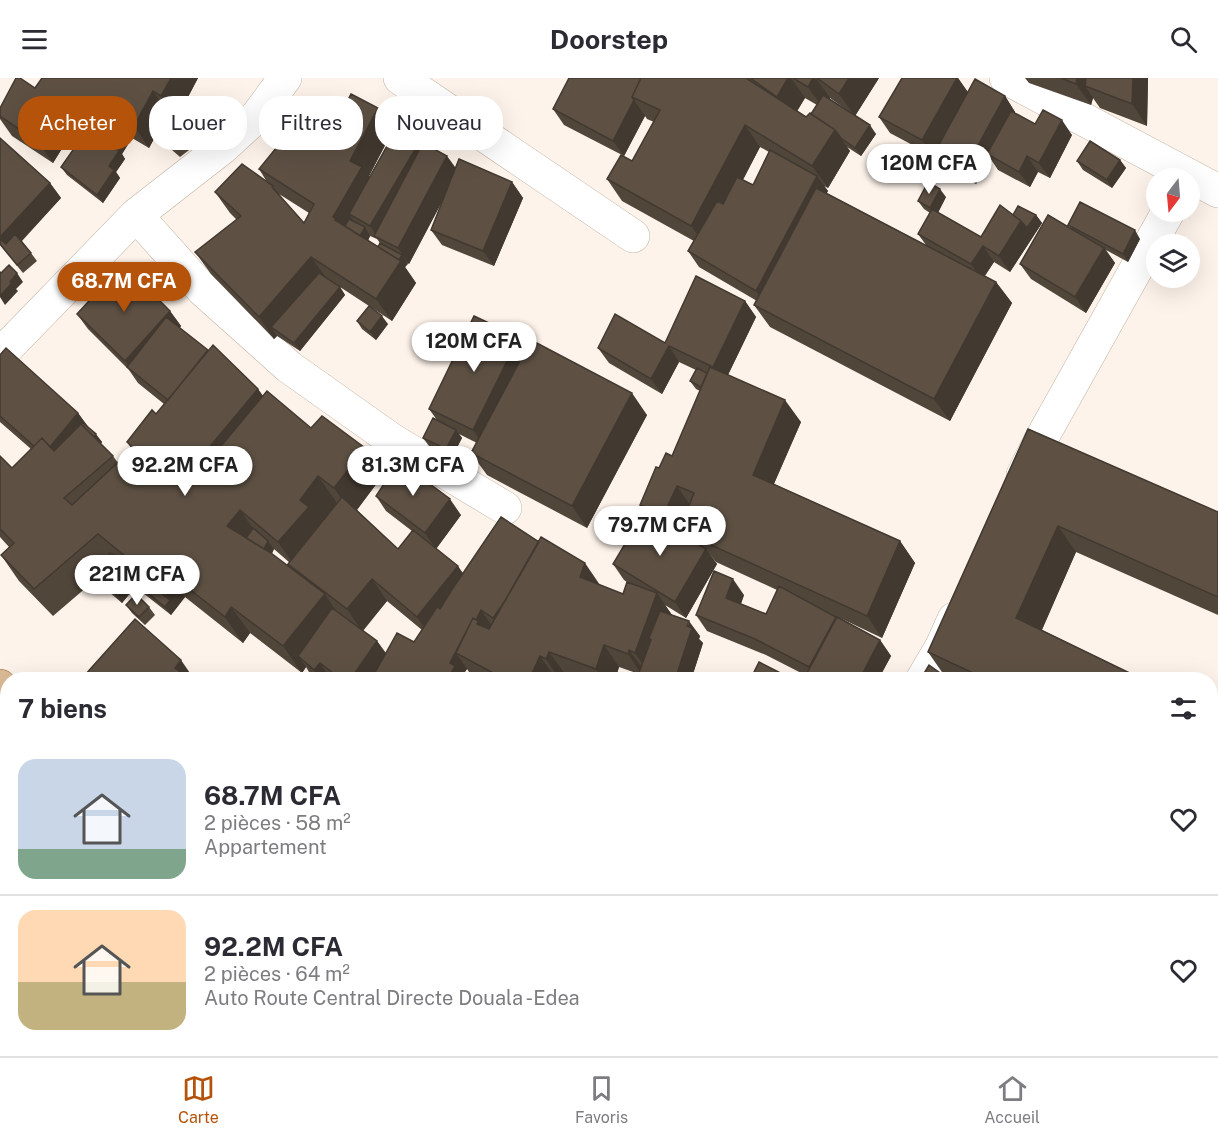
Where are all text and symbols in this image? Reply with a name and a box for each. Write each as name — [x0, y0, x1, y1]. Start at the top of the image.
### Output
icon: menu — [18, 23, 51, 56]
text: Doorstep — [550, 23, 668, 55]
icon: search — [1167, 23, 1200, 56]
chip: Acheter — [18, 96, 137, 150]
chip: Louer — [149, 96, 247, 150]
chip: Filtres — [259, 96, 363, 150]
chip: Nouveau — [375, 96, 503, 150]
pin: 120M CFA — [867, 144, 991, 195]
text: 120M CFA — [881, 151, 977, 175]
north arrow — [1146, 168, 1200, 222]
map controls — [1146, 168, 1200, 288]
button: layers — [1146, 234, 1200, 288]
pin: 68.7M CFA — [55, 262, 193, 313]
text: 68.7M CFA — [71, 269, 177, 293]
pin: 120M CFA — [412, 322, 536, 373]
text: 120M CFA — [426, 329, 522, 353]
pin: 92.2M CFA — [116, 446, 254, 497]
pin: 81.3M CFA — [344, 446, 482, 497]
text: 92.2M CFA — [131, 453, 239, 477]
text: 81.3M CFA — [361, 453, 465, 477]
pin: 79.7M CFA — [591, 506, 729, 557]
text: 79.7M CFA — [608, 513, 712, 537]
pin: 221M CFA — [75, 555, 199, 606]
text: 221M CFA — [89, 562, 185, 586]
icon: filters — [1167, 692, 1200, 725]
text: 7 biens — [18, 693, 107, 724]
text: 68.7M CFA — [204, 780, 341, 811]
icon: home — [66, 783, 138, 855]
icon: heart — [1167, 803, 1200, 836]
text: 2 pièces · 58 m² — [204, 811, 351, 835]
text: Appartement — [204, 835, 327, 859]
text: 92.2M CFA — [204, 931, 343, 962]
icon: home — [66, 934, 138, 1006]
icon: heart — [1167, 954, 1200, 987]
text: 2 pièces · 64 m² — [204, 962, 350, 986]
text: Auto Route Central Directe Douala -Edea — [204, 986, 580, 1010]
tab: Carte — [178, 1072, 219, 1127]
tab: Favoris — [575, 1072, 628, 1127]
tab: Accueil — [984, 1072, 1040, 1127]

